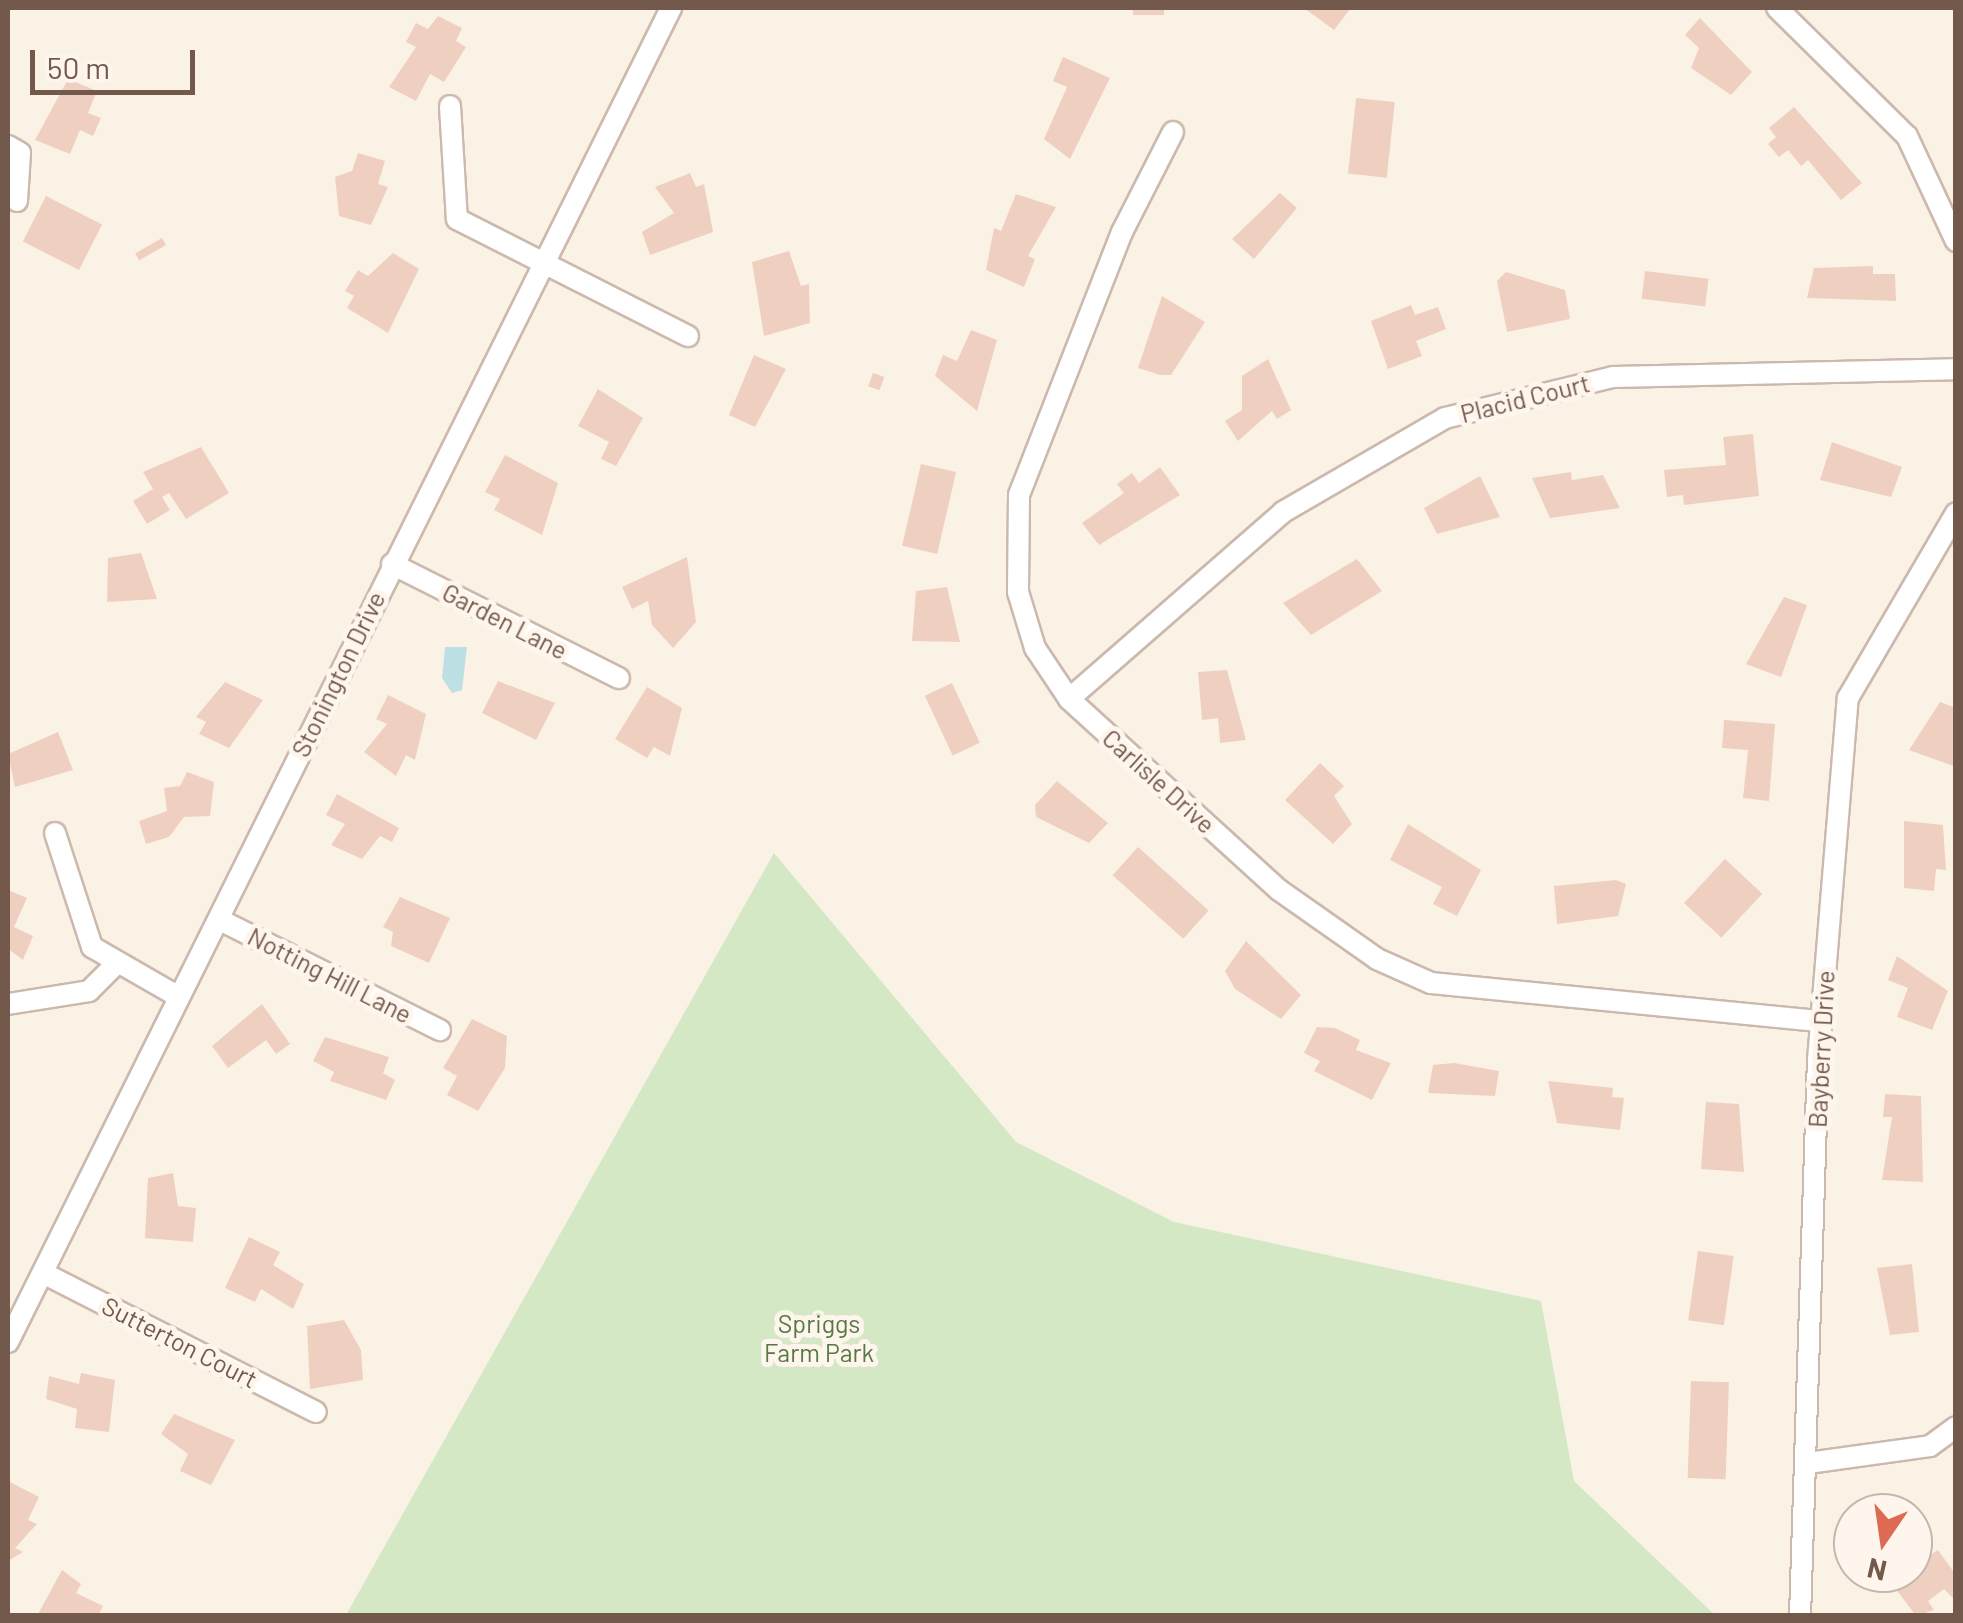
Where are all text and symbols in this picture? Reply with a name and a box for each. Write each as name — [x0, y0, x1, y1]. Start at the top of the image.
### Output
scale bar — [35, 30, 200, 92]
text: 50 m — [47, 49, 110, 85]
street label: Placid Court — [1457, 367, 1593, 429]
street label: Garden Lane — [438, 577, 572, 665]
street label: Stonington Drive — [285, 586, 391, 762]
street label: Carlisle Drive — [1097, 723, 1221, 839]
street label: Notting Hill Lane — [243, 921, 417, 1029]
street label: Bayberry Drive — [1802, 970, 1840, 1128]
street label: Sutterton Court — [97, 1290, 263, 1394]
park label: Spriggs Farm Park — [764, 1309, 874, 1368]
north arrow — [1833, 1493, 1933, 1593]
text: N — [1864, 1552, 1890, 1589]

